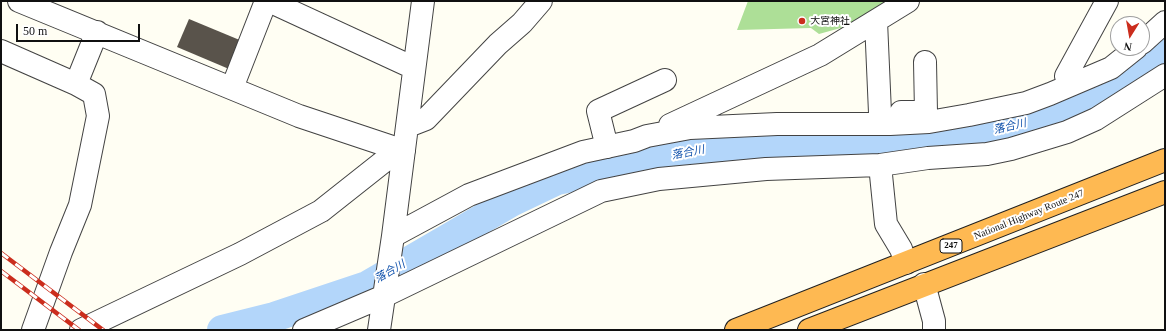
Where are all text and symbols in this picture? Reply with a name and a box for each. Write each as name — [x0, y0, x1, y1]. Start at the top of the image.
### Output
place label: 大宮神社 — [810, 15, 850, 27]
scale bar — [18, 16, 142, 42]
marker: 大宮神社 — [797, 16, 807, 26]
north arrow — [1110, 16, 1150, 56]
text: 50 m — [23, 24, 47, 38]
text: N — [1123, 40, 1133, 53]
water label: 落合川 — [992, 117, 1028, 137]
water label: 落合川 — [671, 143, 705, 163]
street label: National Highway Route 247 — [972, 187, 1086, 243]
road number: 247 — [940, 239, 962, 253]
water label: 落合川 — [372, 258, 408, 286]

